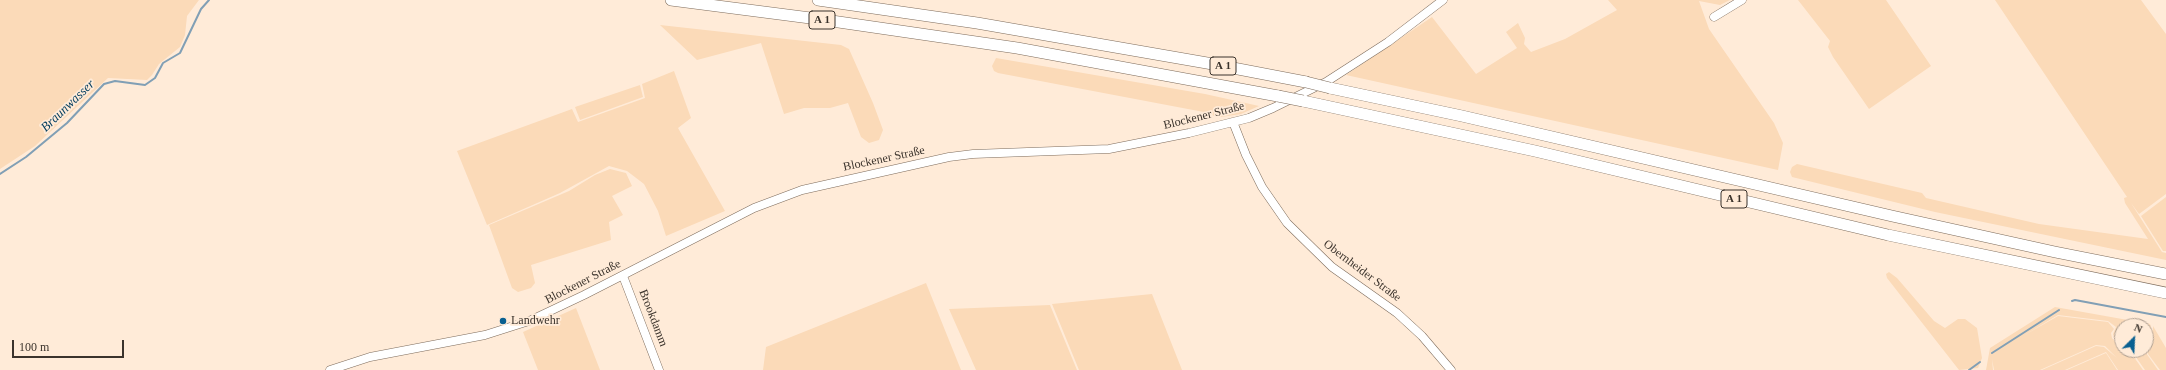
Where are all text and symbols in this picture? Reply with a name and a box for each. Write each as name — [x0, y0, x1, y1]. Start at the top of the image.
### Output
road number: A 1 — [809, 11, 835, 29]
road number: A 1 — [1210, 57, 1236, 75]
water label: Braunwasser — [38, 77, 98, 135]
street label: Blockener Straße — [1162, 99, 1246, 133]
street label: Blockener Straße — [842, 143, 926, 175]
road number: A 1 — [1721, 190, 1747, 208]
street label: Obernheider Straße — [1320, 237, 1404, 305]
street label: Blockener Straße — [543, 257, 623, 307]
street label: Brookdamm — [636, 287, 670, 349]
place label: Landwehr — [511, 314, 560, 328]
marker: Landwehr — [498, 316, 508, 326]
north arrow — [2114, 318, 2154, 358]
text: N — [2132, 321, 2145, 335]
scale bar — [14, 332, 126, 358]
text: 100 m — [19, 340, 49, 354]

